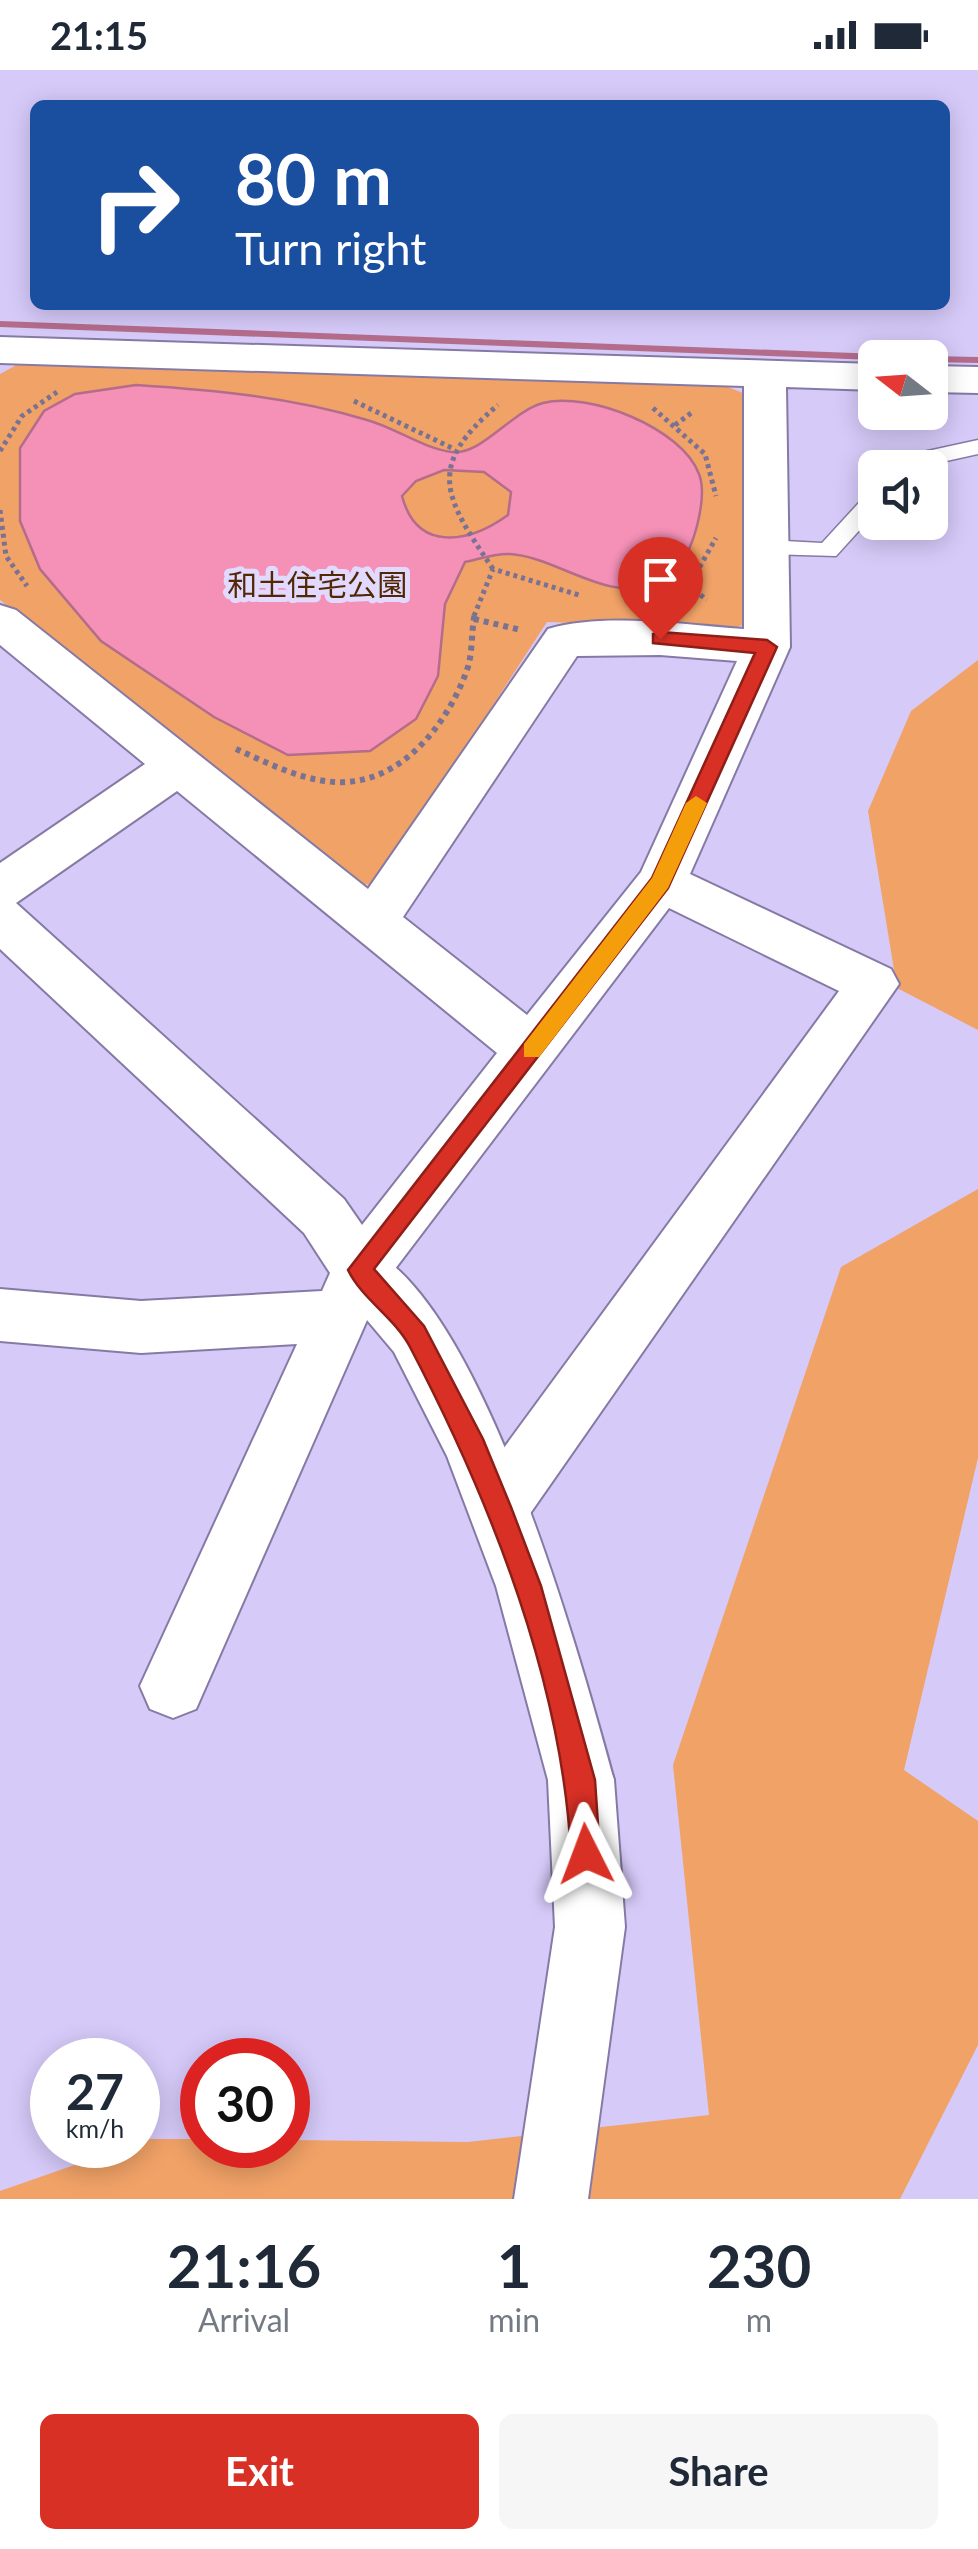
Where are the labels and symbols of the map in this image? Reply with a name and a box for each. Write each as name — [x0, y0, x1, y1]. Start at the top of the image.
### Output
north arrow — [858, 340, 948, 430]
pin — [618, 537, 703, 640]
park label: 和土住宅公園 — [227, 566, 407, 602]
position arrow — [534, 1802, 638, 1906]
speed limit sign: 30 — [180, 2038, 310, 2168]

